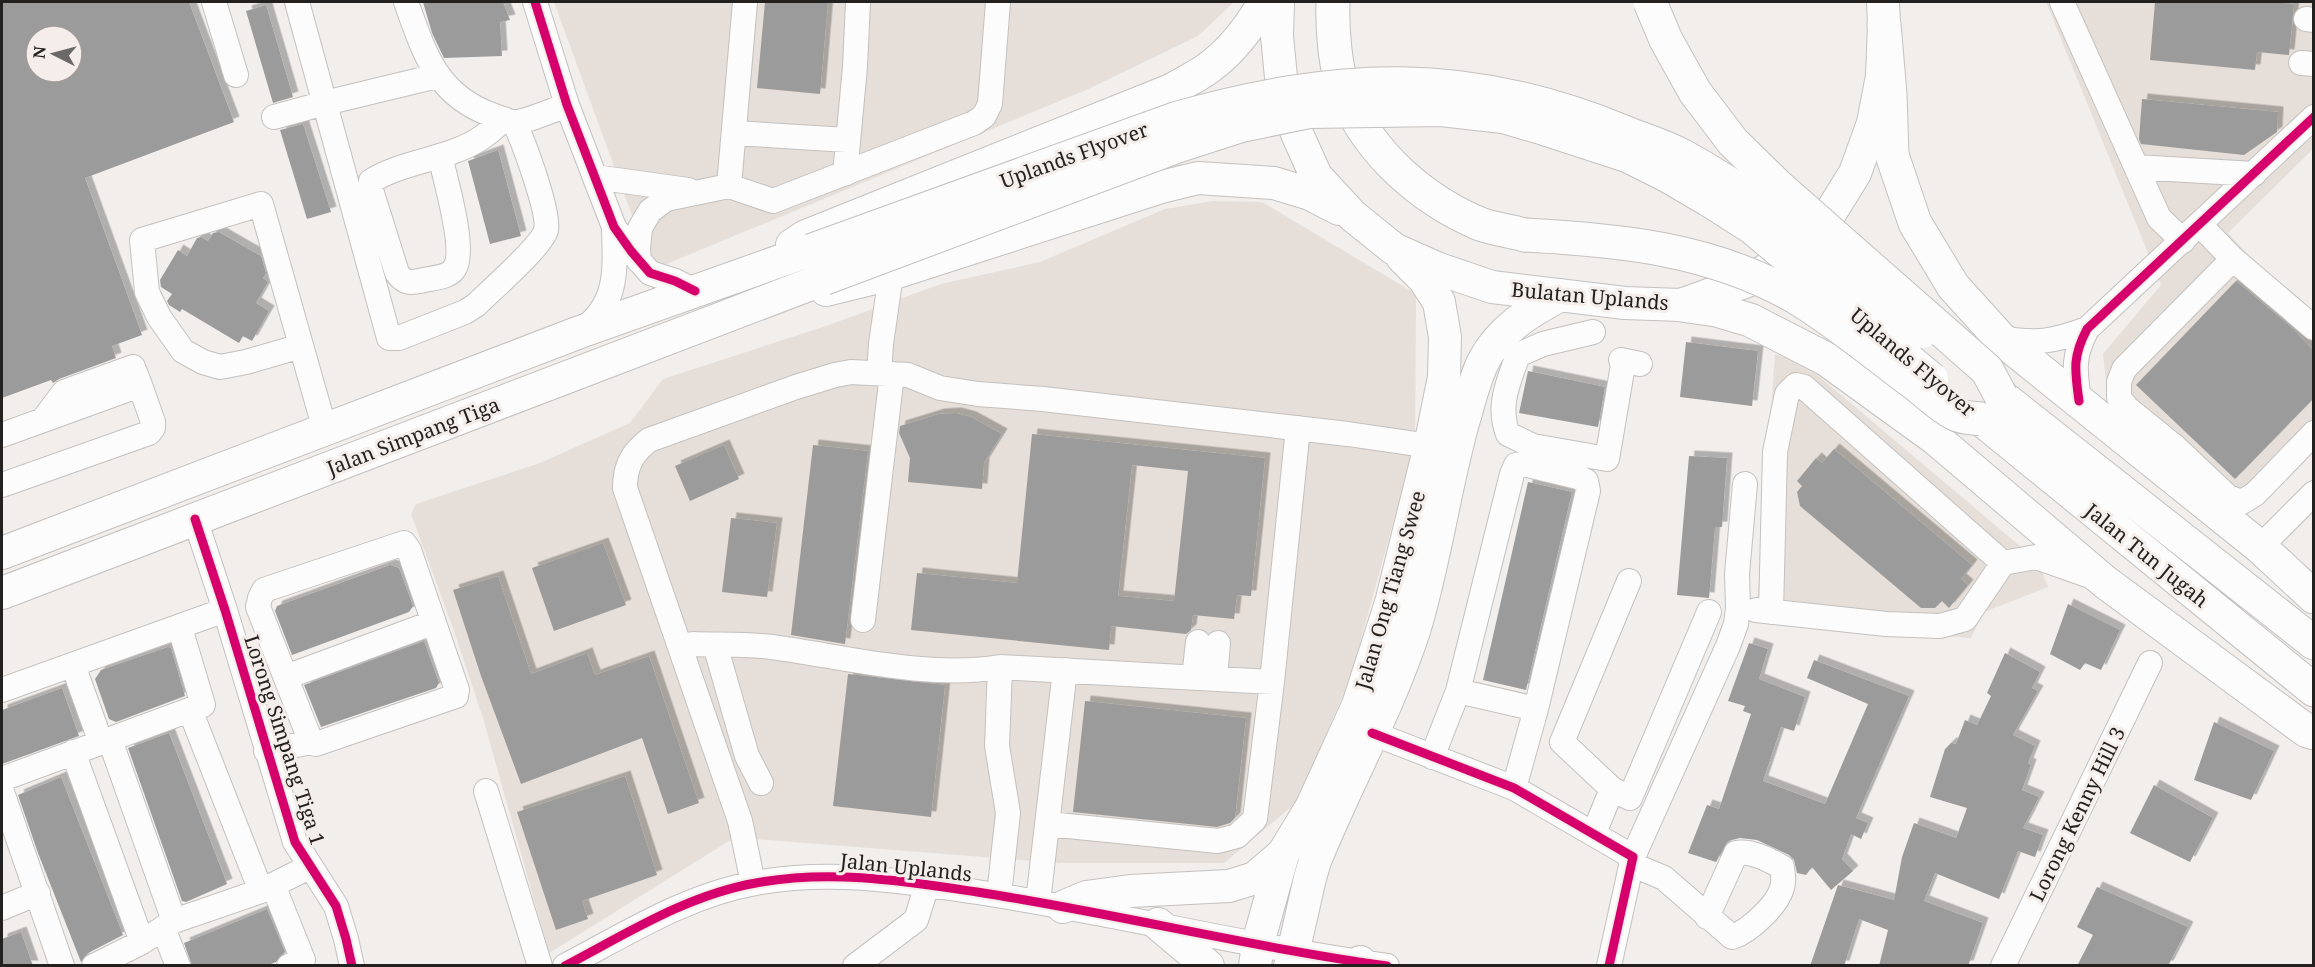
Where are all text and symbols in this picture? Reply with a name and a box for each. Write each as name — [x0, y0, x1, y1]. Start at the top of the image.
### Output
north arrow — [24, 24, 84, 84]
text: N — [27, 45, 51, 60]
street label: Uplands Flyover — [996, 115, 1152, 194]
street label: Bulatan Uplands — [1510, 276, 1670, 316]
street label: Uplands Flyover — [1845, 302, 1982, 423]
street label: Jalan Simpang Tiga — [322, 391, 503, 482]
street label: Jalan Ong Tiang Swee — [1348, 487, 1431, 694]
street label: Jalan Tun Jugah — [2079, 496, 2215, 613]
street label: Lorong Simpang Tiga 1 — [238, 631, 332, 849]
street label: Lorong Kenny Hill 3 — [2023, 722, 2131, 906]
street label: Jalan Uplands — [838, 847, 973, 887]

